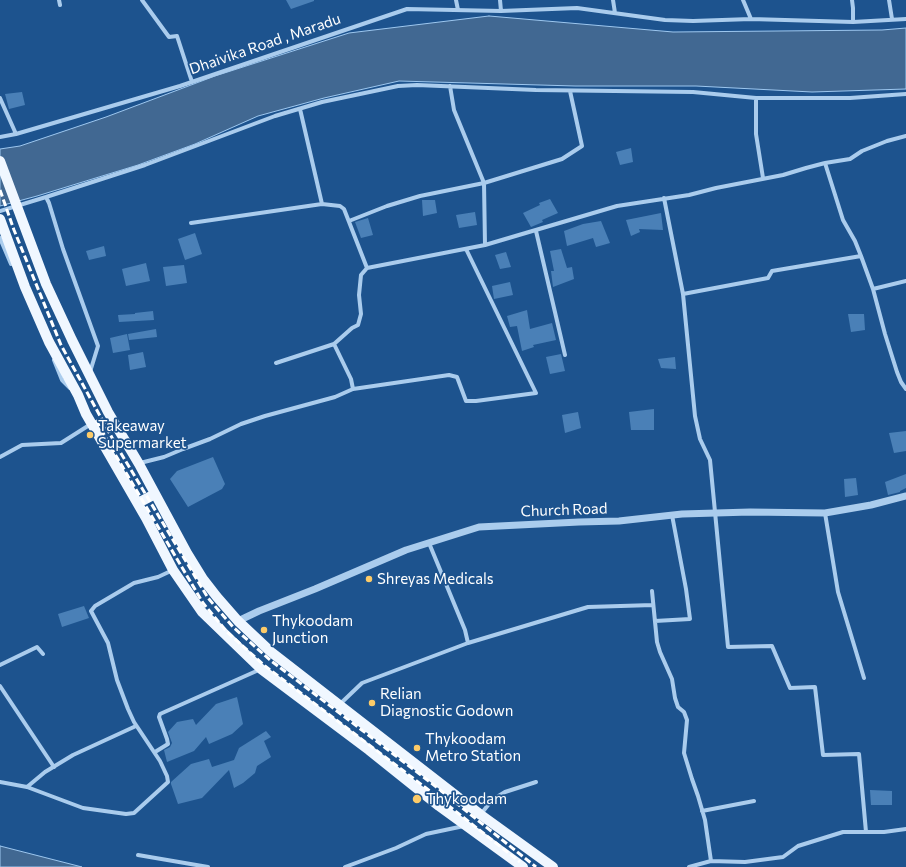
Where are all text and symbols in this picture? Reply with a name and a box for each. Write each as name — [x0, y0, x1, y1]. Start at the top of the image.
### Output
street label: Dhaivika Road , Maradu — [187, 10, 343, 78]
place label: Takeaway Supermarket — [98, 417, 187, 452]
marker: Takeaway Supermarket — [85, 430, 95, 440]
street label: Church Road — [520, 499, 608, 521]
place label: Shreyas Medicals — [377, 570, 494, 588]
marker: Shreyas Medicals — [364, 574, 374, 584]
place label: Thykoodam Junction — [272, 612, 353, 647]
marker: Thykoodam Junction — [259, 625, 269, 635]
place label: Relian Diagnostic Godown — [380, 685, 513, 720]
marker: Relian Diagnostic Godown — [367, 698, 377, 708]
place label: Thykoodam Metro Station — [425, 730, 521, 765]
marker: Thykoodam Metro Station — [412, 743, 422, 753]
place label: Thykoodam — [426, 790, 507, 808]
marker: Thykoodam — [411, 793, 423, 805]

